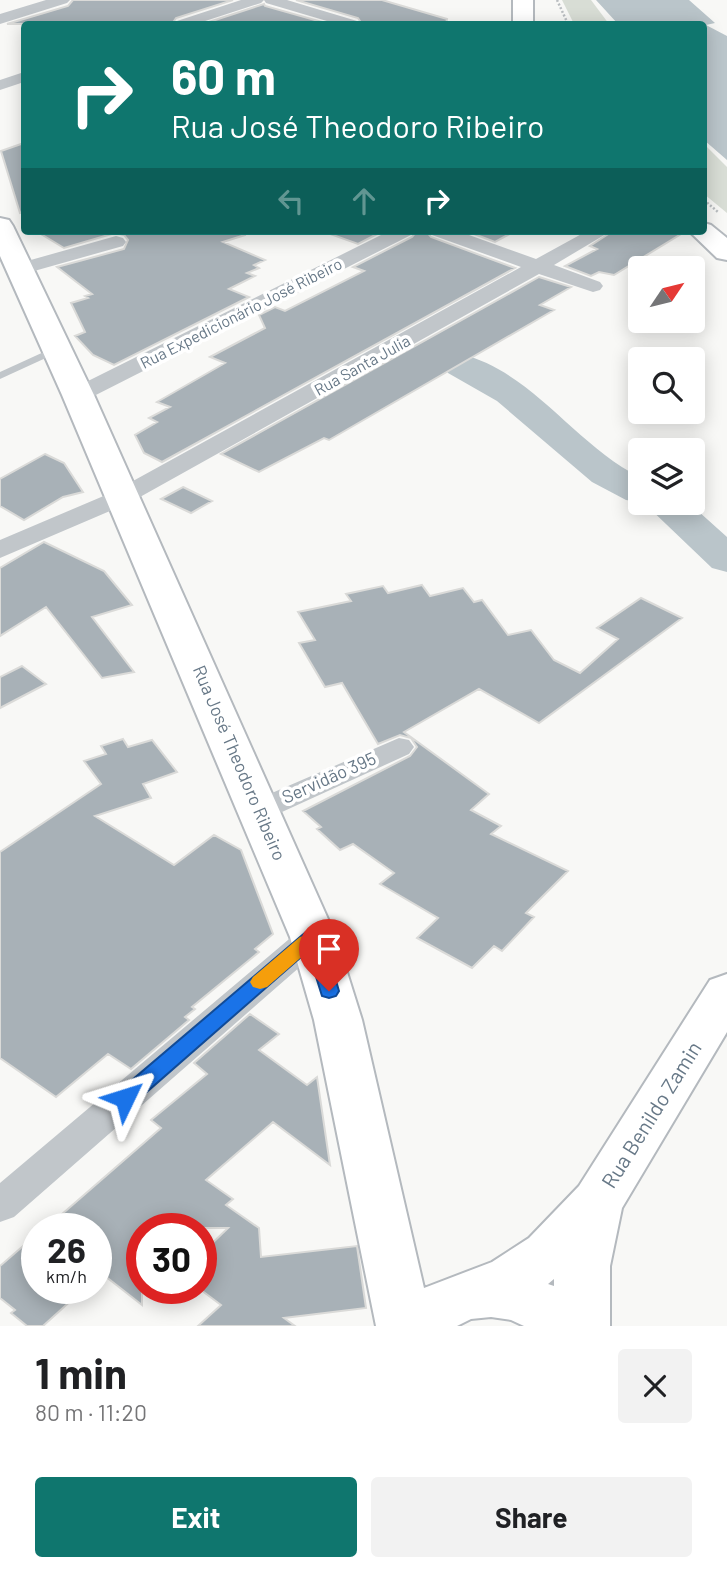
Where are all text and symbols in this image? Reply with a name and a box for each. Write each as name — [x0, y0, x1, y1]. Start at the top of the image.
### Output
text: 60 m — [171, 46, 276, 105]
icon: right — [56, 49, 147, 140]
text: Rua José Theodoro Ribeiro — [171, 106, 544, 144]
icon: left — [272, 182, 310, 220]
icon: ahead — [345, 182, 383, 220]
icon: right — [418, 182, 456, 220]
street label: Rua Expedicionário José Ribeiro — [137, 253, 345, 372]
north arrow — [628, 256, 705, 332]
map controls — [628, 256, 705, 515]
street label: Rua Santa Julia — [310, 330, 413, 399]
button: search — [628, 347, 705, 424]
button: layers — [628, 438, 705, 515]
street label: Rua José Theodoro Ribeiro — [189, 662, 291, 864]
street label: Servidão 395 — [278, 747, 379, 808]
pin — [299, 919, 359, 991]
icon: arrive — [310, 930, 348, 968]
street label: Rua Benildo Zamin — [596, 1036, 706, 1192]
position arrow — [88, 1061, 162, 1135]
speed limit sign: 30 — [126, 1213, 217, 1304]
text: 26 — [47, 1228, 86, 1270]
text: km/h — [46, 1265, 87, 1287]
text: 1 min — [35, 1347, 127, 1397]
button: close — [618, 1349, 692, 1423]
text: 80 m · 11:20 — [35, 1398, 147, 1426]
button: Exit — [35, 1477, 357, 1557]
button: Share — [371, 1477, 692, 1557]

